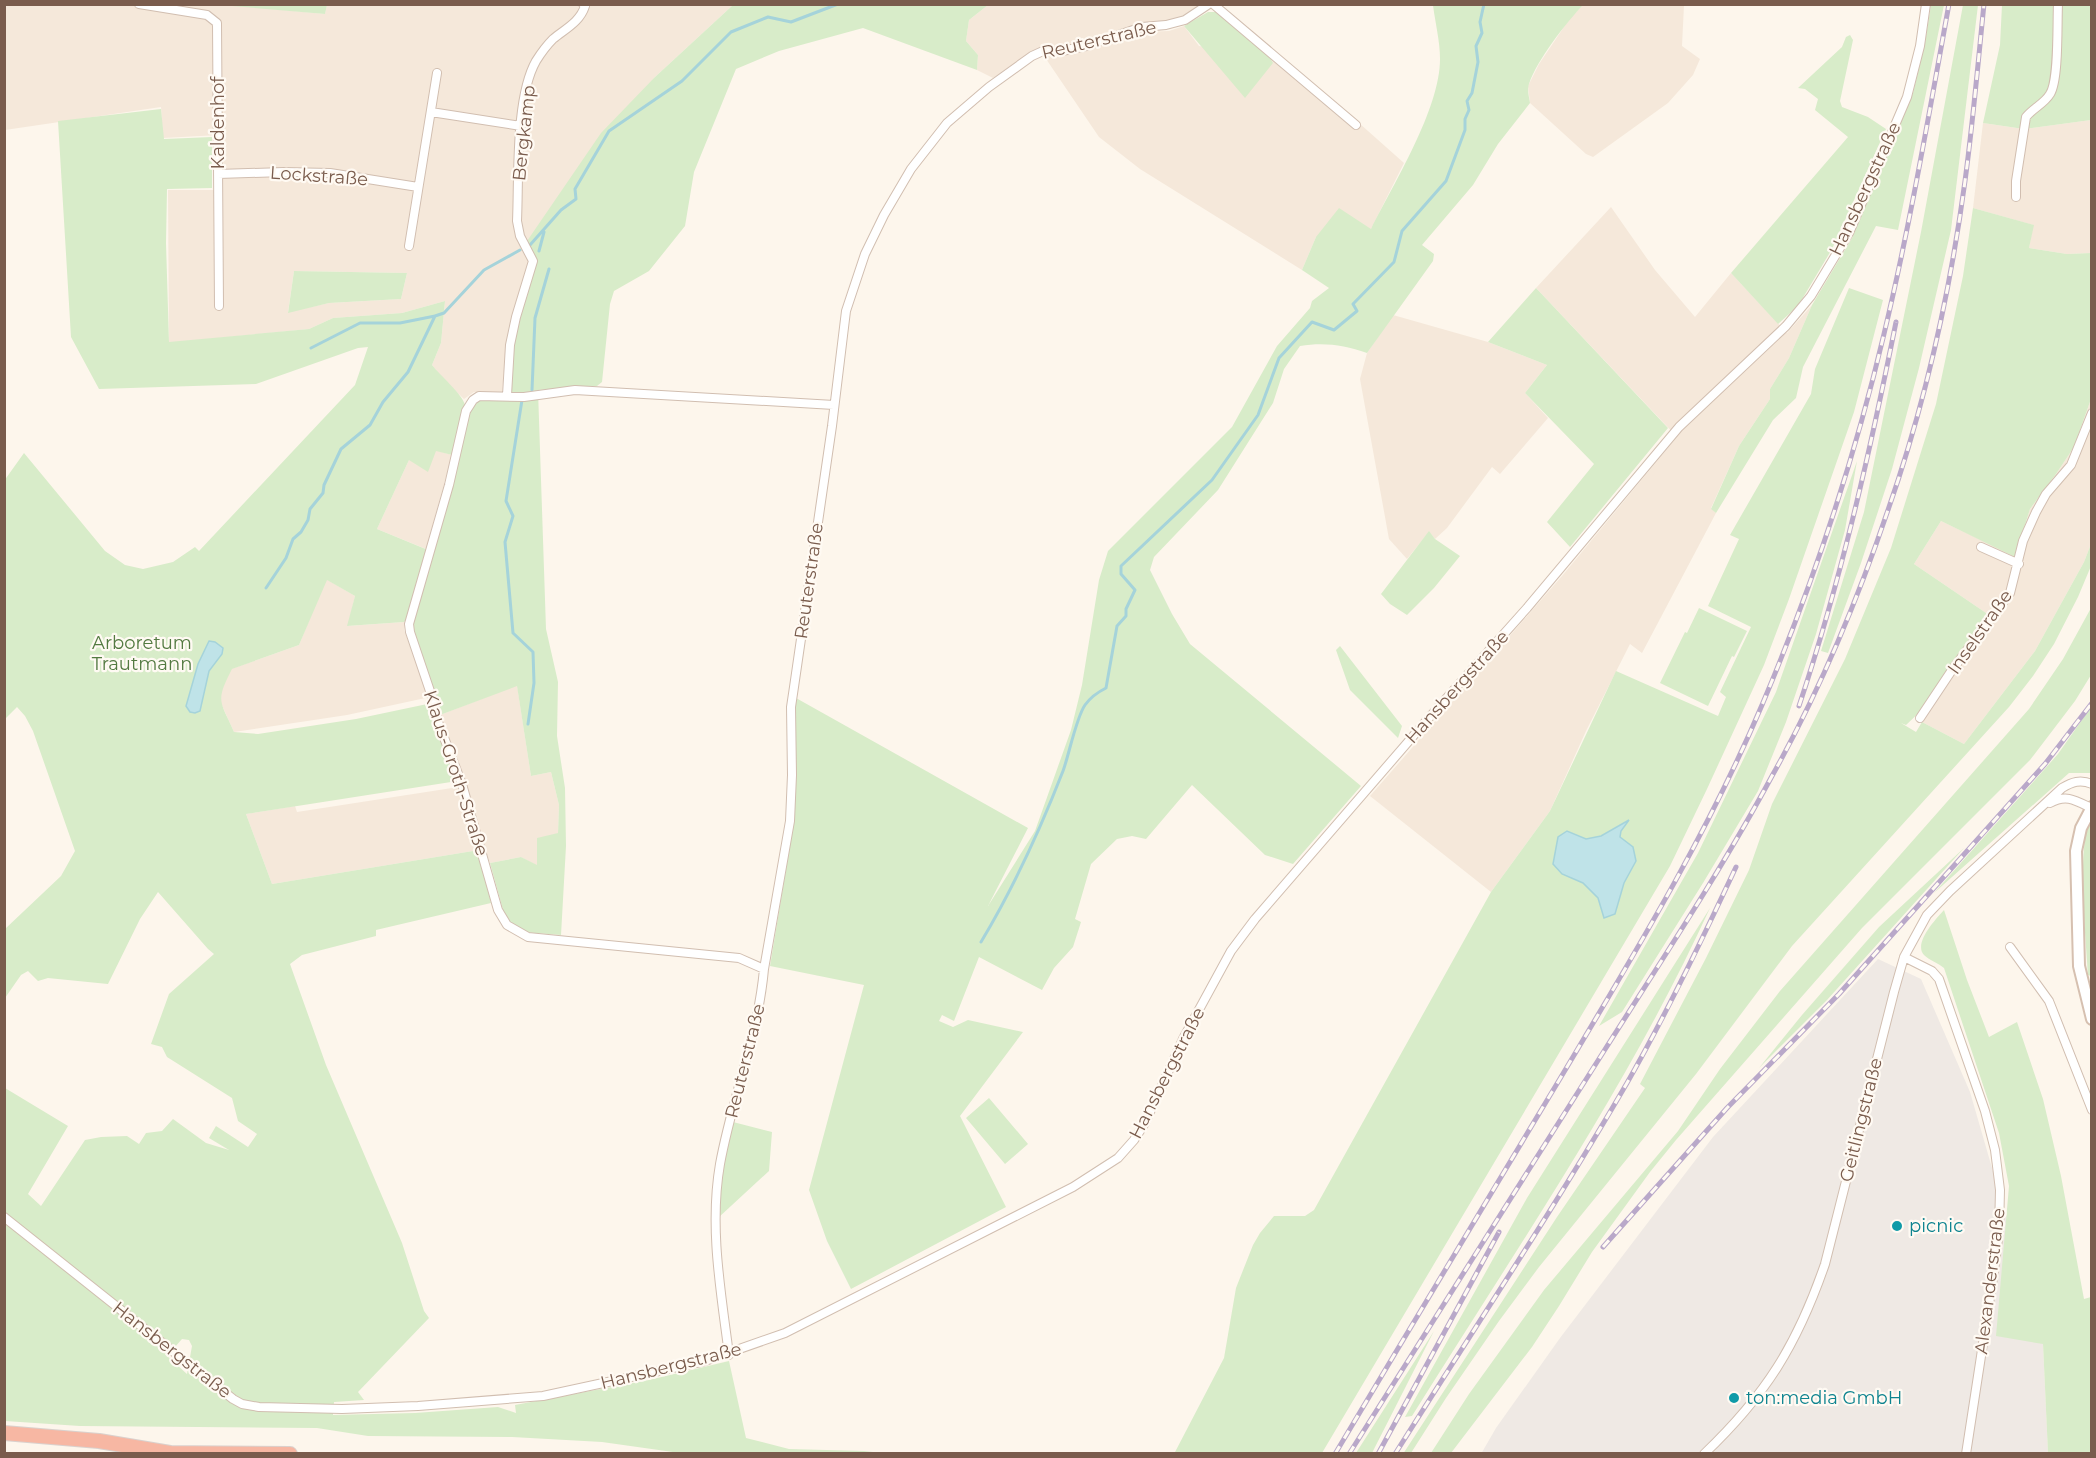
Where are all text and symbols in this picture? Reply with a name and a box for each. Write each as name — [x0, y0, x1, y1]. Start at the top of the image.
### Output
street label: Reuterstraße — [1039, 16, 1159, 64]
street label: Kaldenhof — [207, 76, 229, 169]
street label: Bergkamp — [508, 84, 540, 182]
street label: Hansbergstraße — [1824, 119, 1906, 259]
street label: Lockstraße — [269, 162, 369, 190]
street label: Reuterstraße — [790, 521, 828, 641]
street label: Inselstraße — [1943, 585, 2017, 679]
street label: Hansbergstraße — [1400, 626, 1514, 748]
park label: Arboretum Trautmann — [92, 632, 192, 675]
street label: Klaus-Groth-Straße — [419, 687, 493, 859]
street label: Reuterstraße — [720, 1001, 770, 1120]
street label: Hansbergstraße — [1124, 1003, 1210, 1142]
street label: Geitlingstraße — [1835, 1056, 1887, 1184]
street label: Alexanderstraße — [1970, 1207, 2010, 1355]
place label: picnic — [1909, 1215, 1963, 1237]
marker: picnic — [1890, 1219, 1904, 1233]
street label: Hansbergstraße — [108, 1297, 236, 1403]
street label: Hansbergstraße — [598, 1338, 744, 1394]
place label: ton:media GmbH — [1746, 1387, 1902, 1409]
marker: ton:media GmbH — [1727, 1391, 1741, 1405]

